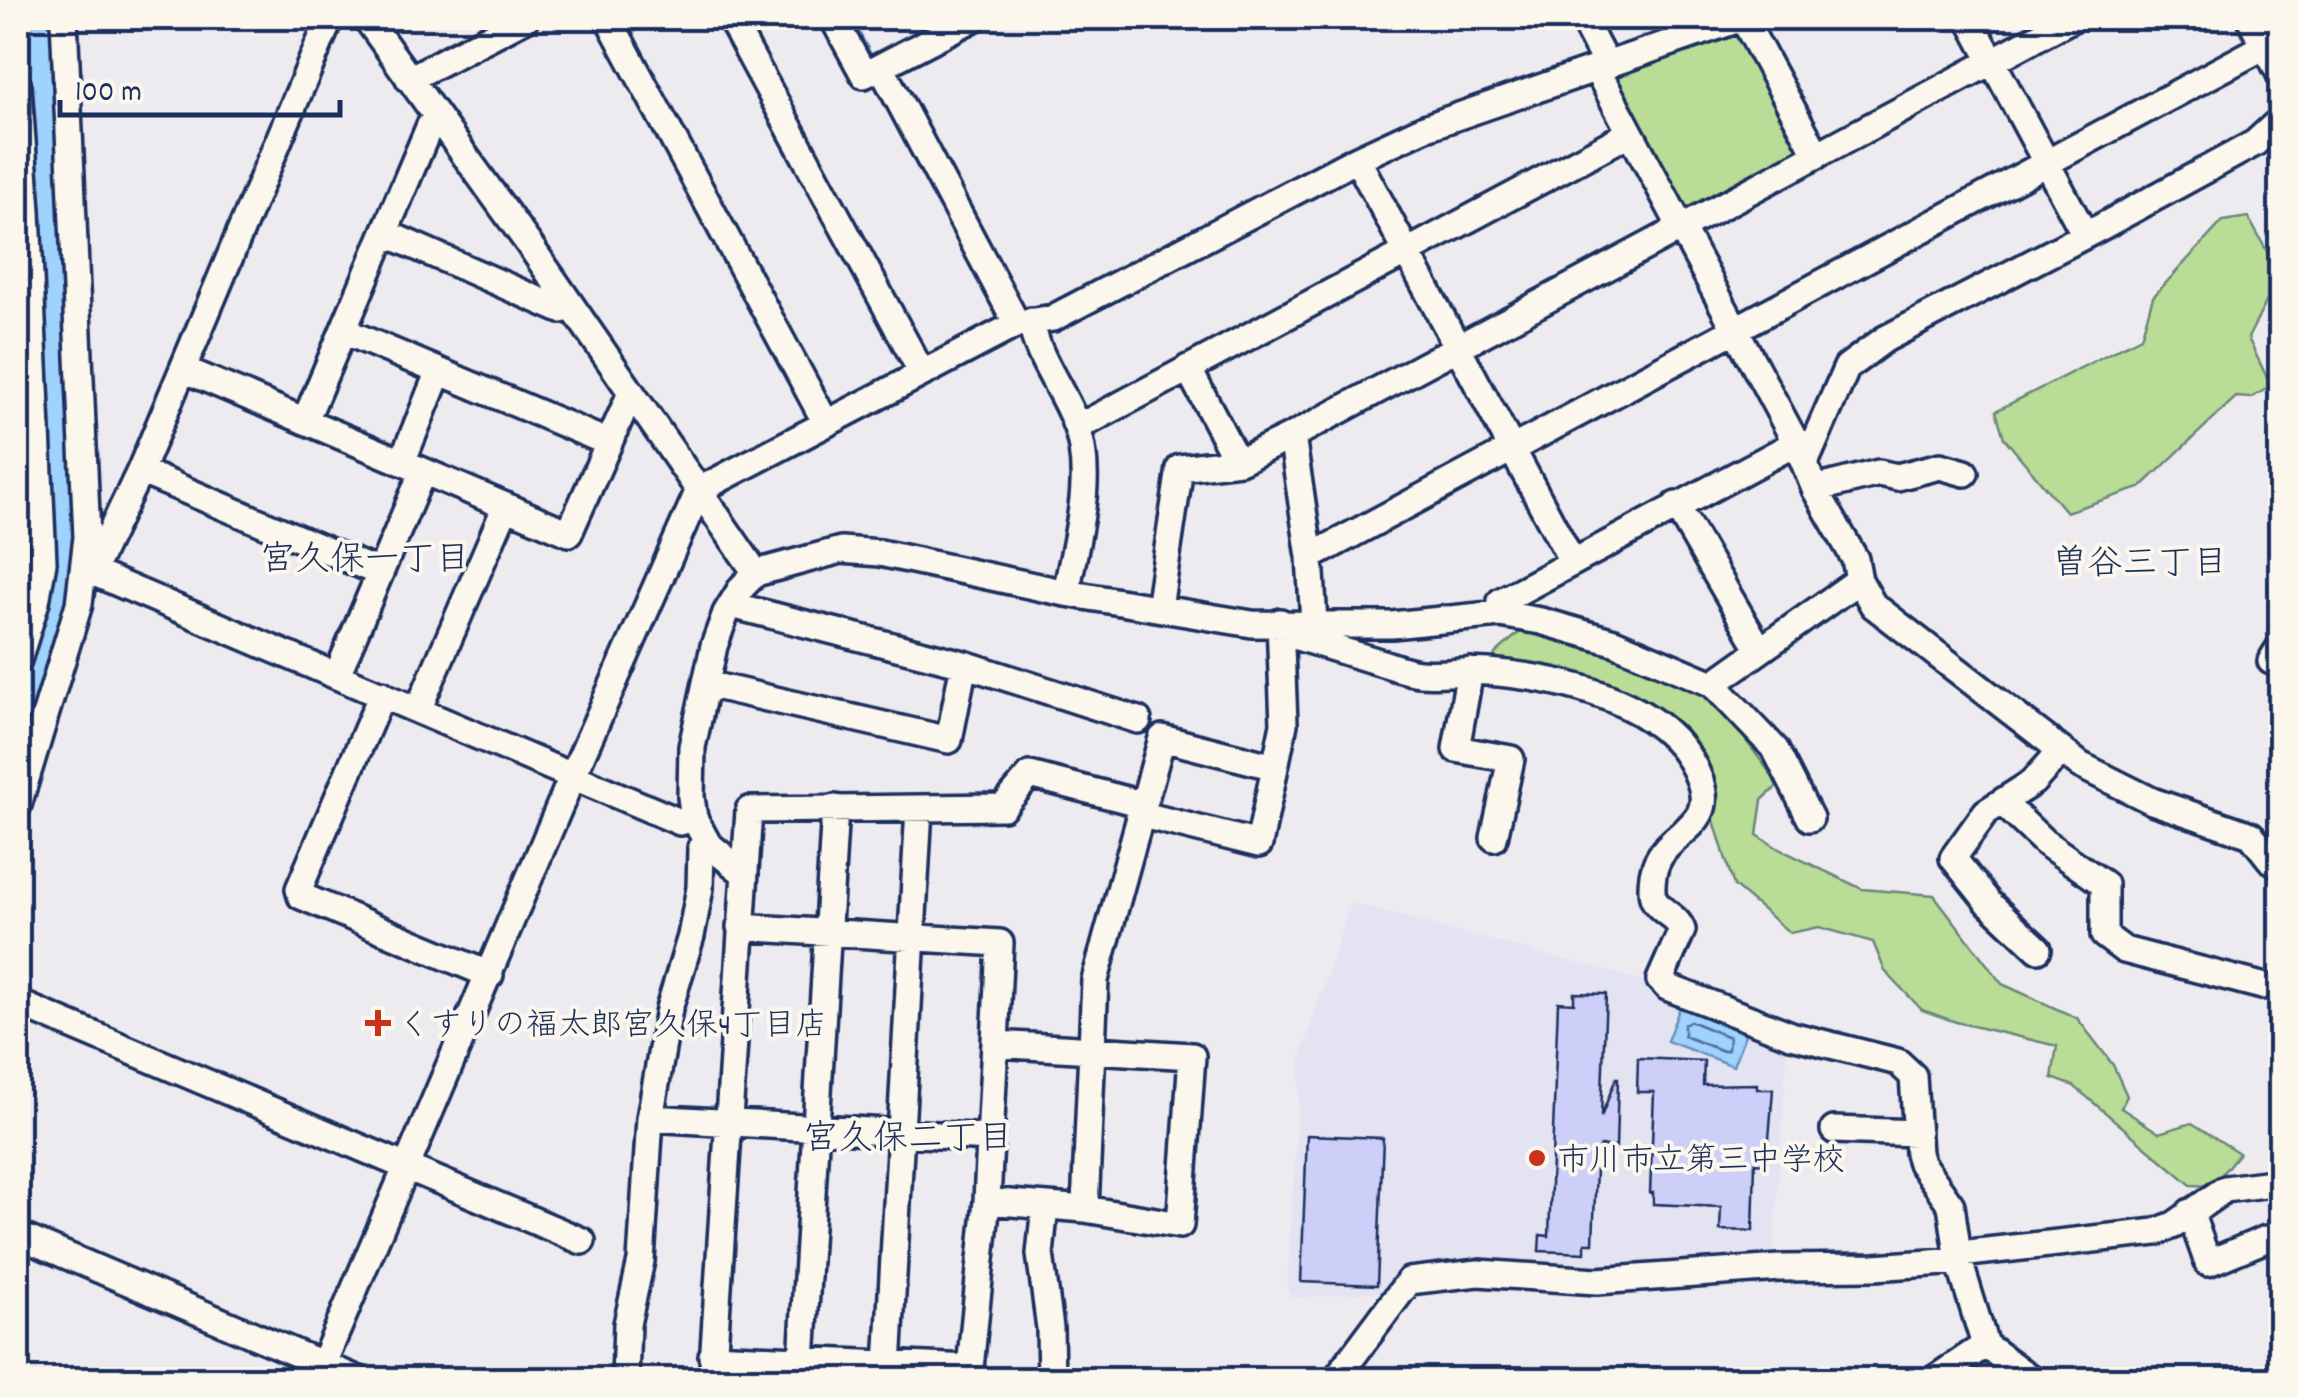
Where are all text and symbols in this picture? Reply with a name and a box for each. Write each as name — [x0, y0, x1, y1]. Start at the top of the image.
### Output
scale bar — [60, 55, 340, 117]
text: 100 m — [75, 73, 142, 116]
district label: 宮久保一丁目 — [260, 537, 470, 587]
district label: 曽谷三丁目 — [2052, 541, 2228, 591]
place label: くすりの福太郎宮久保4丁目店 — [398, 1005, 827, 1051]
marker: くすりの福太郎宮久保4丁目店 — [367, 1012, 389, 1034]
district label: 宮久保二丁目 — [803, 1116, 1013, 1166]
place label: 市川市立第三中学校 — [1557, 1140, 1845, 1186]
marker: 市川市立第三中学校 — [1526, 1147, 1548, 1169]

